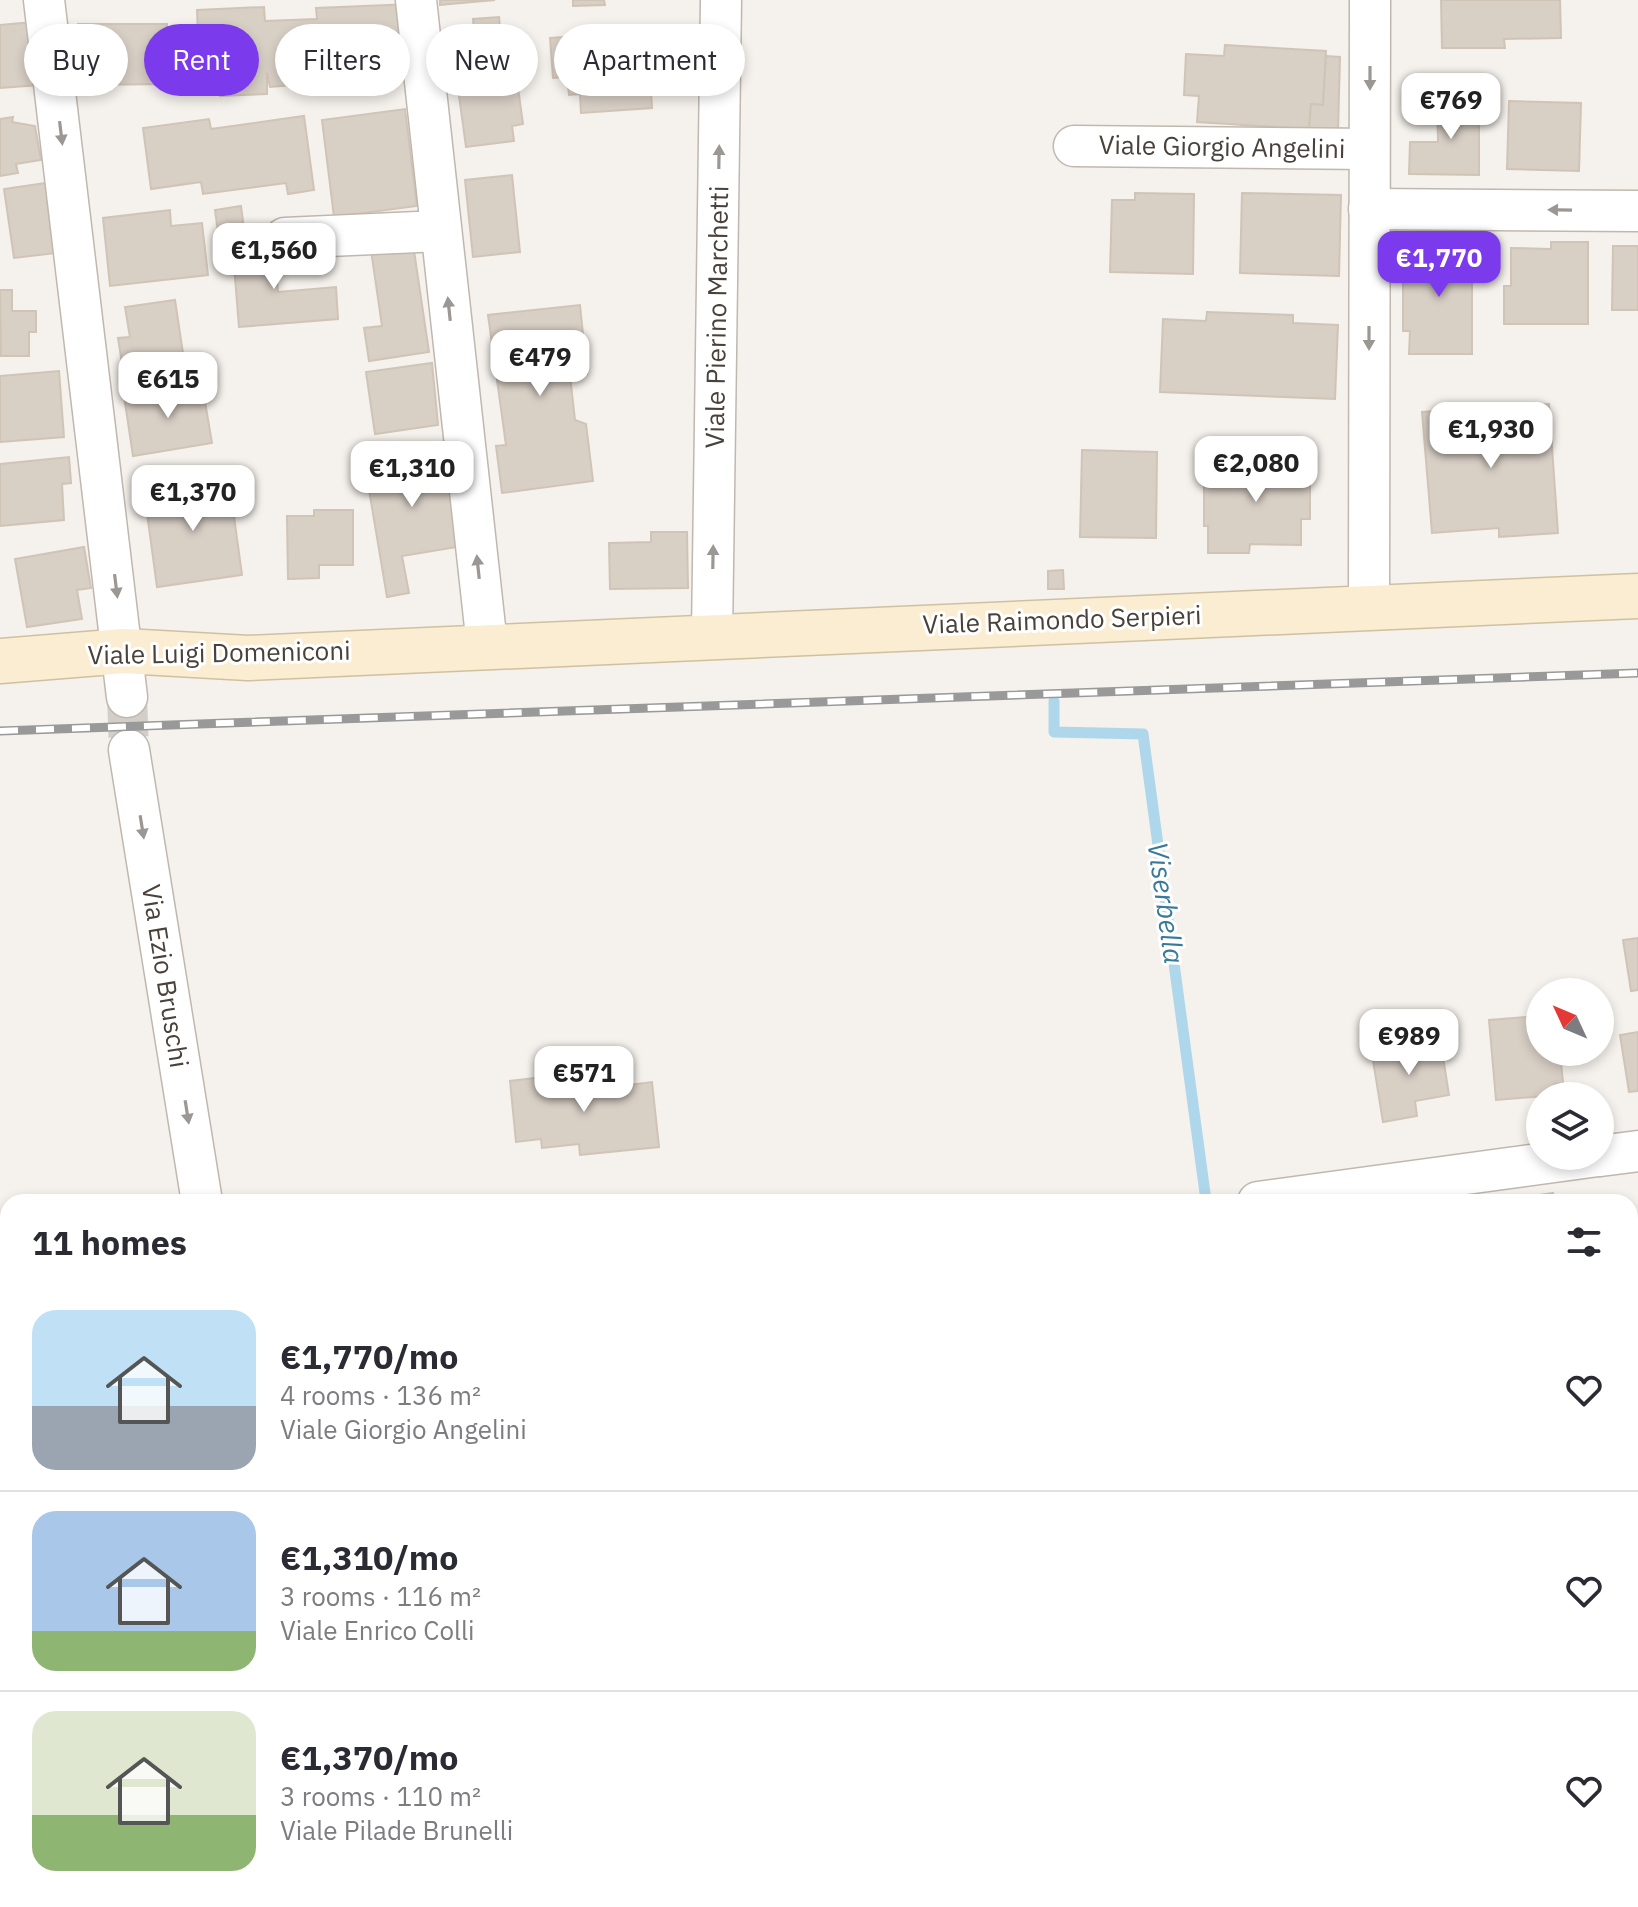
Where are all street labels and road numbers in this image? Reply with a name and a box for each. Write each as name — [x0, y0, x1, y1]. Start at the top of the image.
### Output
street label: Viale Giorgio Angelini — [1098, 127, 1346, 165]
street label: Viale Pierino Marchetti — [697, 185, 735, 449]
street label: Viale Raimondo Serpieri — [922, 597, 1202, 641]
street label: Viale Luigi Domeniconi — [87, 633, 351, 671]
street label: Via Ezio Bruschi — [135, 882, 197, 1070]

